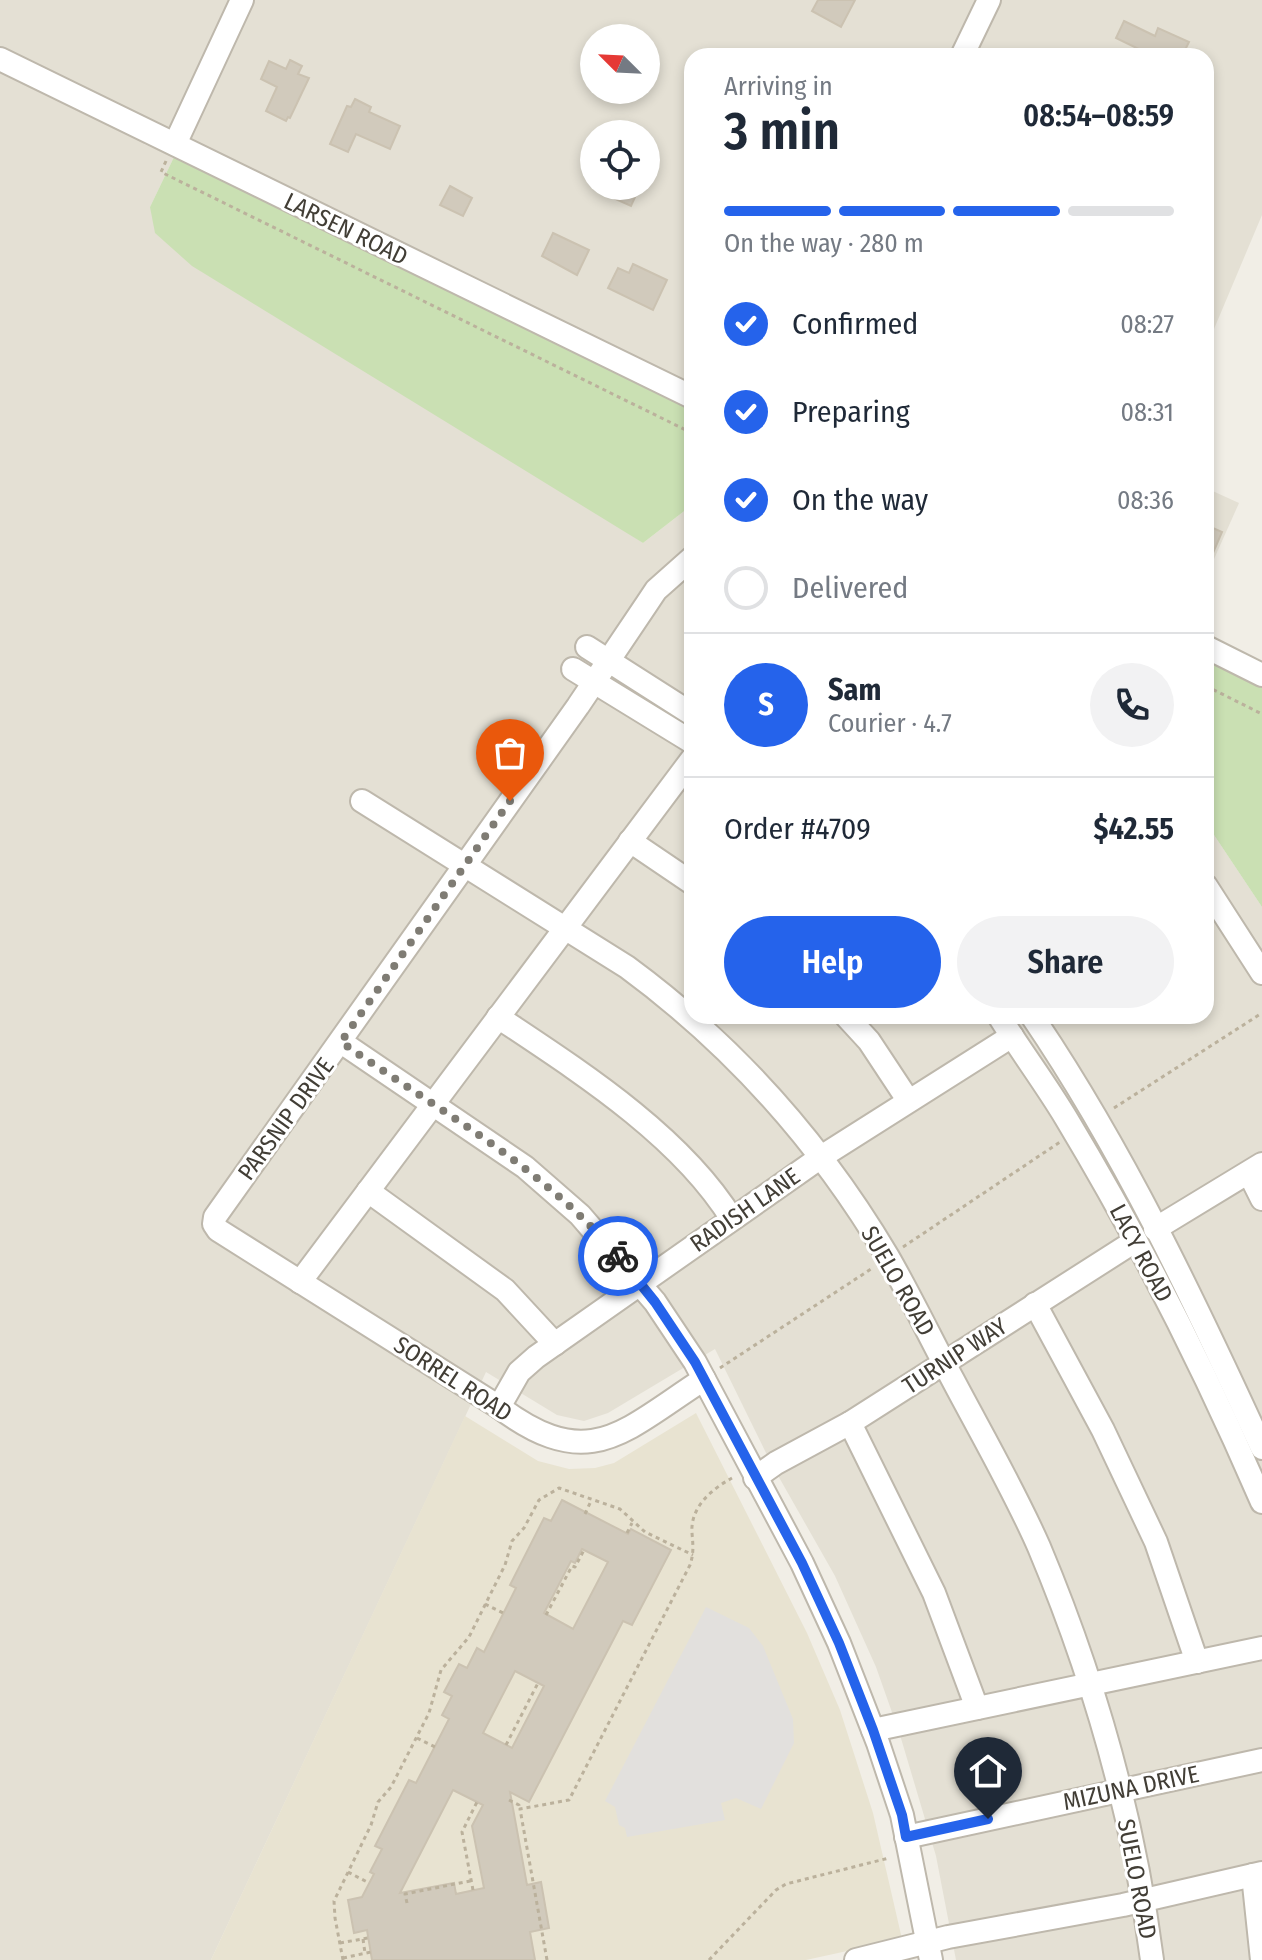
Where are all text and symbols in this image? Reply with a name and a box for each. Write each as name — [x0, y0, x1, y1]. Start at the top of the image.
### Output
north arrow — [580, 24, 660, 104]
map controls — [580, 24, 660, 200]
text: Arriving in — [724, 71, 833, 102]
text: 08:54–08:59 — [1023, 98, 1174, 134]
text: 3 min — [724, 100, 840, 163]
button: locate — [580, 120, 660, 200]
street label: LARSEN ROAD — [280, 187, 412, 271]
text: On the way · 280 m — [724, 228, 924, 259]
icon: check — [724, 302, 768, 346]
text: Confirmed — [792, 306, 918, 342]
text: 08:27 — [1120, 309, 1174, 340]
icon: check — [724, 390, 768, 434]
text: Preparing — [792, 394, 910, 430]
text: 08:31 — [1120, 397, 1174, 428]
icon: check — [724, 478, 768, 522]
text: On the way — [792, 482, 928, 518]
text: 08:36 — [1117, 485, 1174, 516]
text: Delivered — [792, 570, 908, 606]
button: phone — [1090, 663, 1174, 747]
text: Sam — [828, 672, 881, 708]
text: S — [758, 687, 774, 723]
text: Courier · 4.7 — [828, 708, 952, 739]
pin — [476, 719, 544, 801]
icon: bag — [488, 731, 532, 775]
text: Order #4709 — [724, 811, 871, 847]
text: $42.55 — [1094, 811, 1174, 847]
button: Help — [724, 916, 941, 1008]
button: Share — [957, 916, 1174, 1008]
street label: PARSNIP DRIVE — [232, 1052, 340, 1186]
street label: RADISH LANE — [685, 1162, 805, 1258]
street label: LACY ROAD — [1104, 1199, 1178, 1307]
courier — [578, 1216, 658, 1296]
street label: SUELO ROAD — [855, 1221, 941, 1341]
icon: bike — [596, 1234, 640, 1278]
street label: TURNIP WAY — [898, 1312, 1012, 1400]
street label: SORREL ROAD — [389, 1331, 517, 1427]
pin — [954, 1737, 1022, 1819]
icon: home — [966, 1749, 1010, 1793]
street label: MIZUNA DRIVE — [1061, 1760, 1201, 1816]
street label: SUELO ROAD — [1112, 1817, 1162, 1941]

